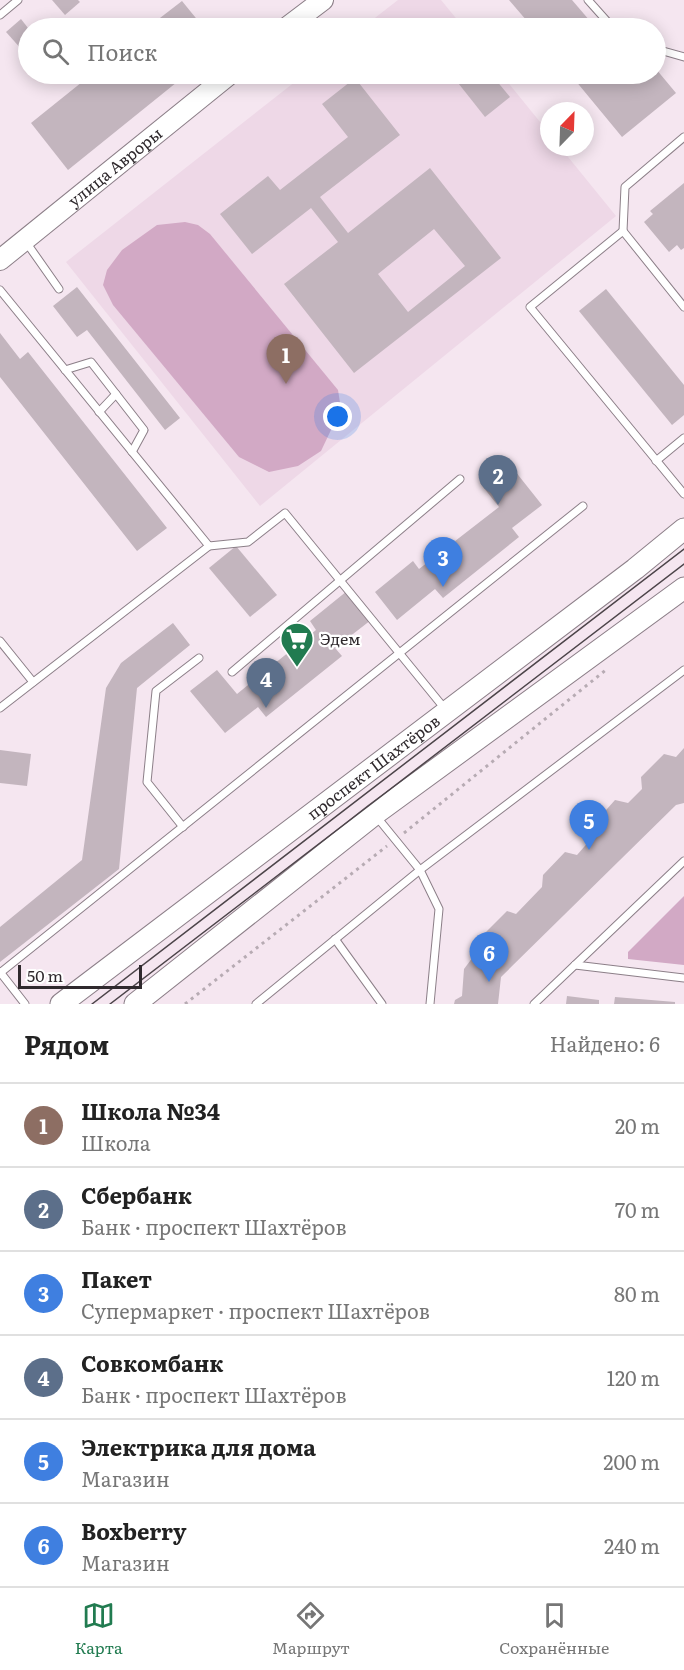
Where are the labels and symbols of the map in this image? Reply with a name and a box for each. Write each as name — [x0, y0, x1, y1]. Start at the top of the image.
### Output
north arrow — [540, 102, 594, 156]
street label: улица Авроры — [62, 121, 167, 212]
pin: 1 — [266, 334, 306, 384]
your location — [323, 402, 352, 431]
pin: 2 — [478, 456, 518, 505]
pin: 3 — [424, 538, 462, 587]
supermarket icon: Эдем — [279, 621, 315, 668]
place label: Эдем — [320, 626, 360, 650]
pin: 4 — [246, 658, 286, 708]
street label: проспект Шахтёров — [301, 708, 444, 825]
pin: 5 — [570, 800, 608, 850]
pin: 6 — [470, 932, 508, 982]
scale bar — [18, 962, 142, 989]

